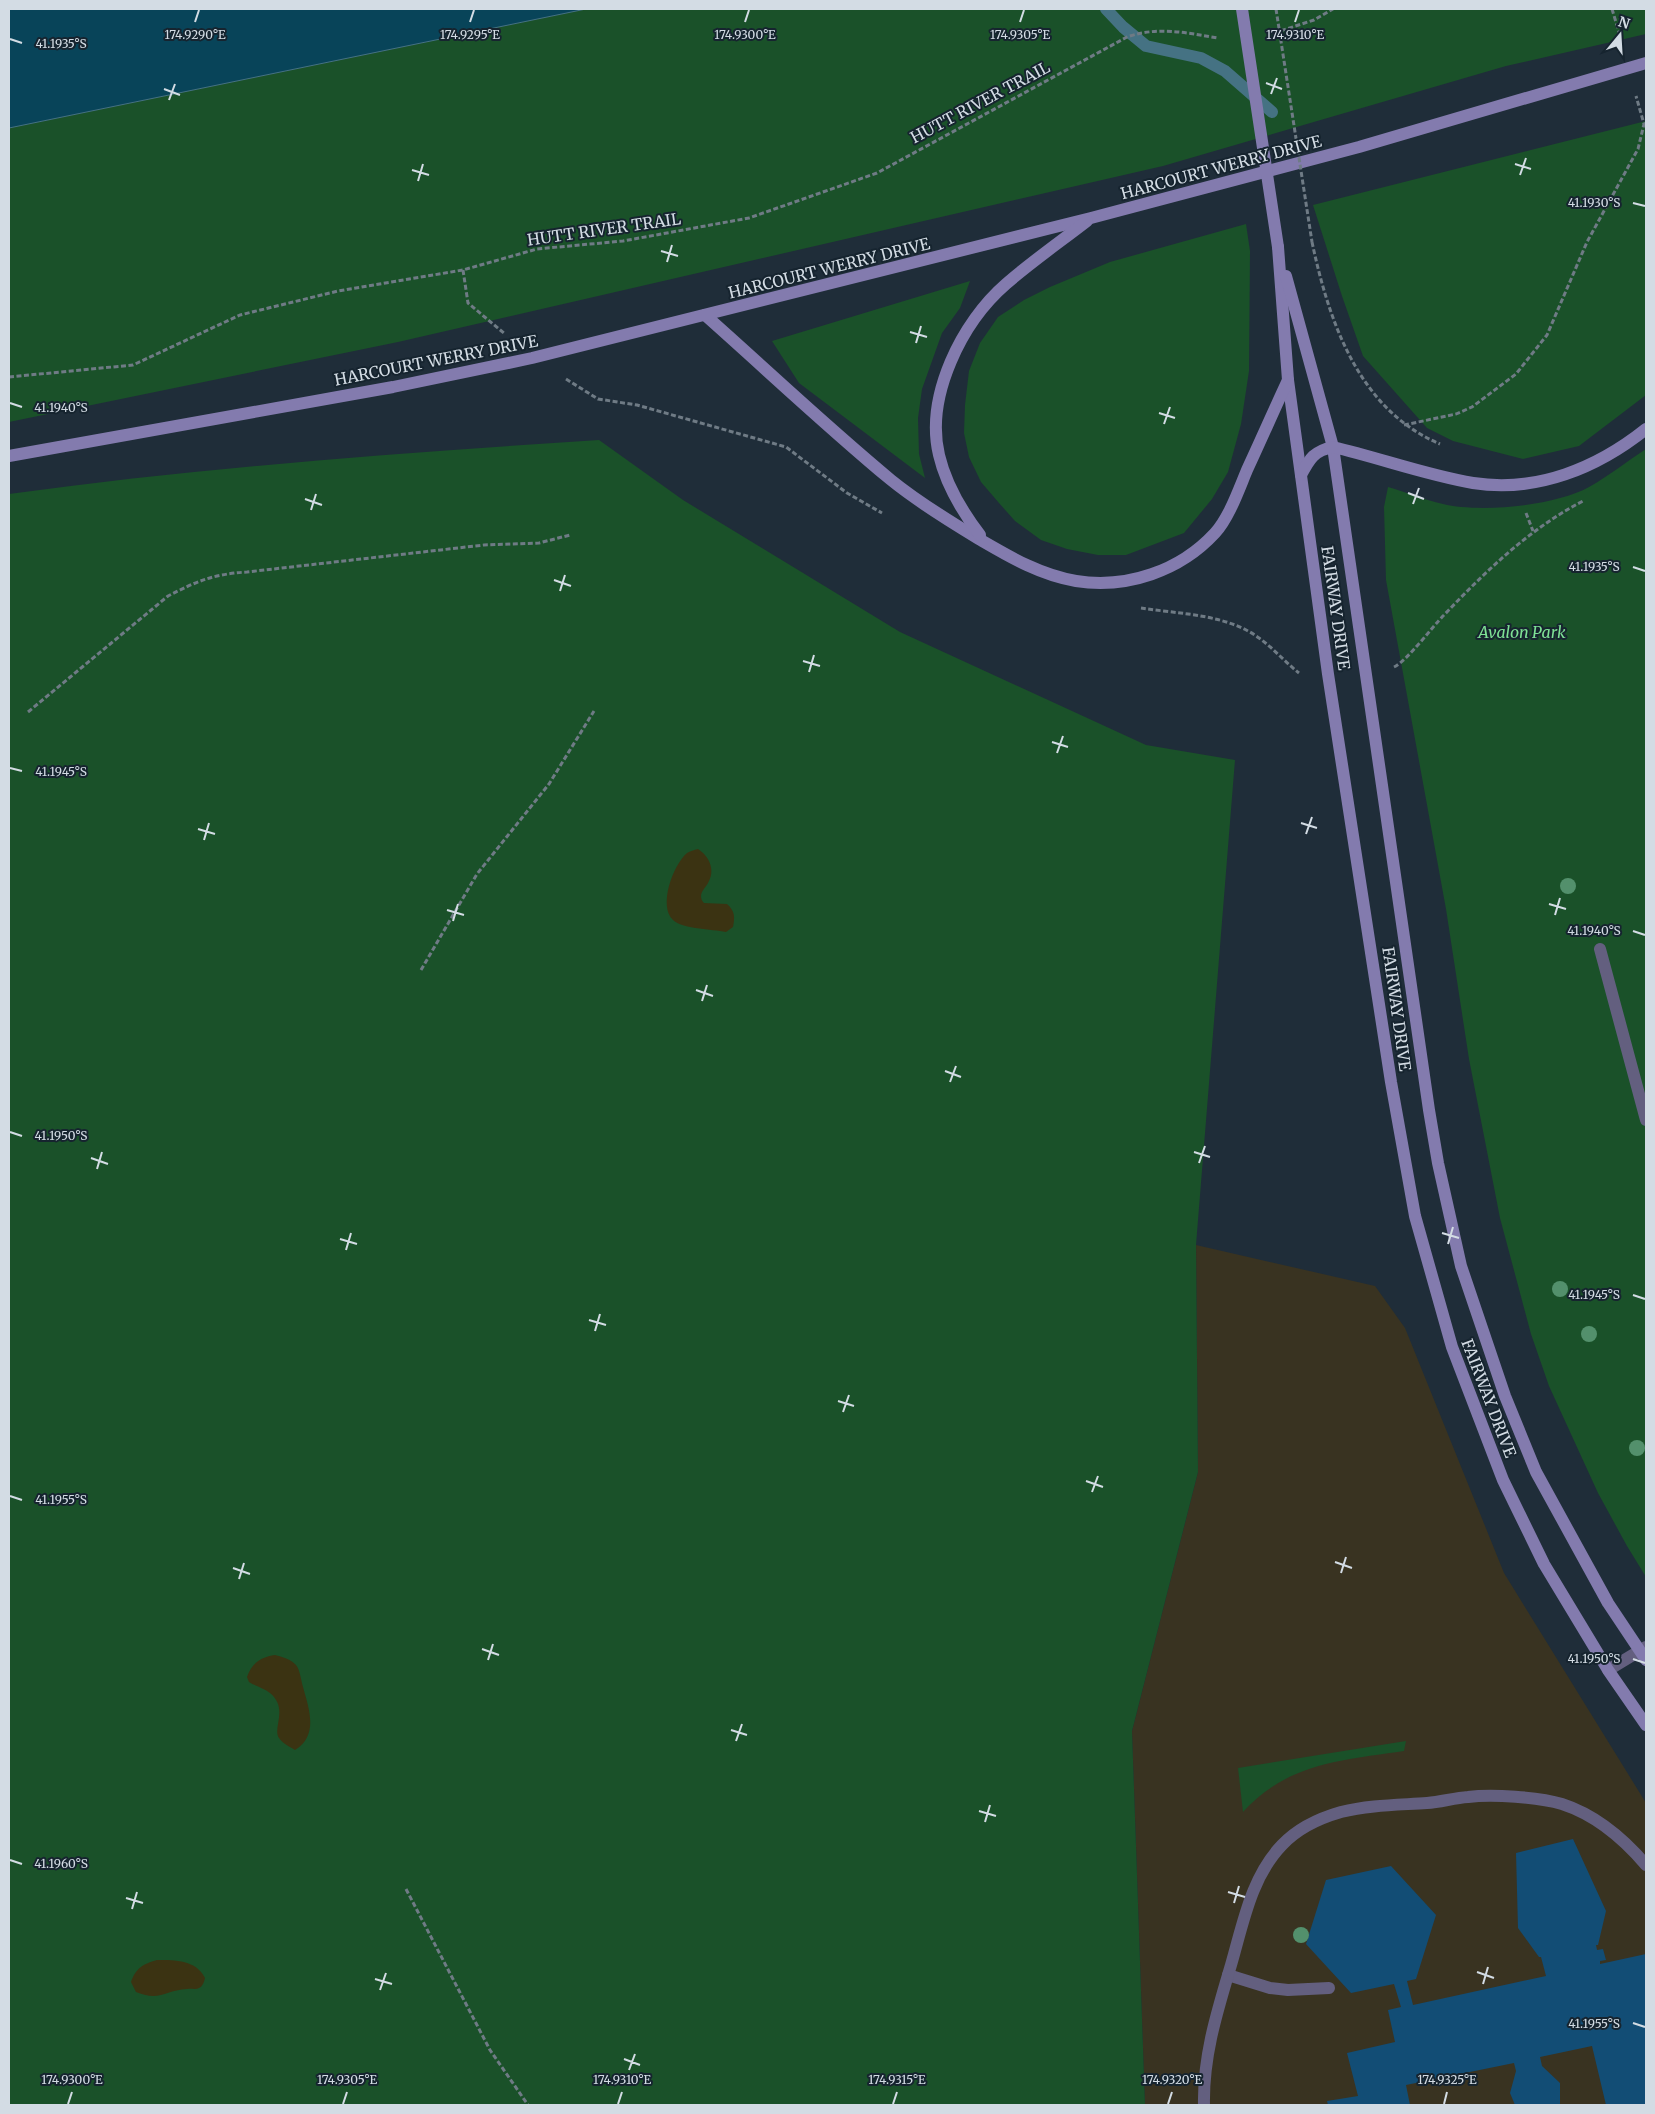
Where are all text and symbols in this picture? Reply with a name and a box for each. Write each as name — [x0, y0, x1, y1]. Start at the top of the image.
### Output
north arrow — [1595, 10, 1645, 60]
text: N — [1616, 12, 1632, 33]
text: 174.9290°E — [164, 27, 226, 42]
text: 174.9295°E — [440, 27, 500, 42]
text: 174.9300°E — [714, 27, 776, 42]
text: 174.9305°E — [990, 27, 1050, 42]
text: 174.9310°E — [1266, 27, 1324, 42]
text: 41.1935°S — [35, 36, 87, 51]
street label: HUTT RIVER TRAIL — [907, 57, 1053, 147]
street label: HARCOURT WERRY DRIVE — [1118, 130, 1324, 203]
text: 41.1930°S — [1568, 195, 1620, 210]
street label: HUTT RIVER TRAIL — [526, 208, 682, 250]
street label: HARCOURT WERRY DRIVE — [726, 233, 933, 303]
street label: HARCOURT WERRY DRIVE — [333, 330, 540, 390]
text: 41.1940°S — [34, 400, 88, 415]
street label: FAIRWAY DRIVE — [1317, 545, 1355, 672]
text: 41.1935°S — [1568, 559, 1620, 574]
park label: Avalon Park — [1476, 622, 1566, 642]
text: 41.1945°S — [35, 764, 87, 779]
text: 41.1940°S — [1567, 923, 1621, 938]
street label: FAIRWAY DRIVE — [1378, 946, 1416, 1073]
text: 41.1950°S — [35, 1128, 87, 1143]
text: 41.1945°S — [1568, 1287, 1620, 1302]
street label: FAIRWAY DRIVE — [1457, 1336, 1521, 1461]
text: 41.1955°S — [35, 1492, 87, 1507]
text: 41.1950°S — [1568, 1651, 1620, 1666]
text: 41.1960°S — [34, 1856, 88, 1871]
text: 41.1955°S — [1568, 2016, 1620, 2031]
text: 174.9300°E — [41, 2072, 103, 2087]
text: 174.9305°E — [317, 2072, 377, 2087]
text: 174.9310°E — [593, 2072, 651, 2087]
text: 174.9315°E — [868, 2072, 926, 2087]
text: 174.9320°E — [1142, 2072, 1202, 2087]
text: 174.9325°E — [1417, 2072, 1477, 2087]

